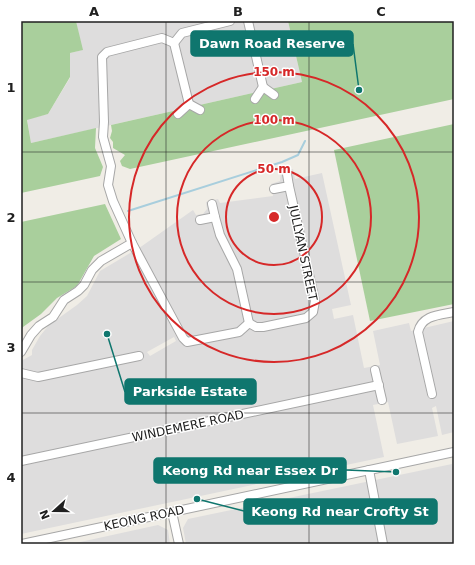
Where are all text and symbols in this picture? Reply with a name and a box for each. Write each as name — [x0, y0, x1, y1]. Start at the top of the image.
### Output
text: A — [89, 4, 99, 19]
text: B — [233, 4, 243, 19]
text: C — [376, 4, 386, 19]
callout: Dawn Road Reserve — [191, 31, 353, 56]
text: Dawn Road Reserve — [199, 36, 345, 51]
text: 150 m — [253, 65, 295, 79]
text: 1 — [6, 80, 16, 95]
text: 100 m — [253, 113, 295, 127]
text: 50 m — [257, 162, 291, 176]
street label: JULLYAN STREET — [286, 203, 320, 303]
text: 2 — [6, 210, 16, 225]
centre of rings — [267, 210, 281, 224]
text: 3 — [6, 340, 16, 355]
callout: Parkside Estate — [125, 379, 256, 404]
text: Parkside Estate — [133, 384, 247, 399]
street label: WINDEMERE ROAD — [131, 407, 245, 445]
callout: Keong Rd near Essex Dr — [154, 458, 346, 483]
text: Keong Rd near Essex Dr — [162, 463, 338, 478]
text: 4 — [6, 470, 16, 485]
north arrow — [34, 491, 74, 531]
callout: Keong Rd near Crofty St — [244, 499, 437, 524]
street label: KEONG ROAD — [102, 503, 186, 533]
text: Keong Rd near Crofty St — [251, 504, 429, 519]
text: N — [37, 508, 53, 521]

